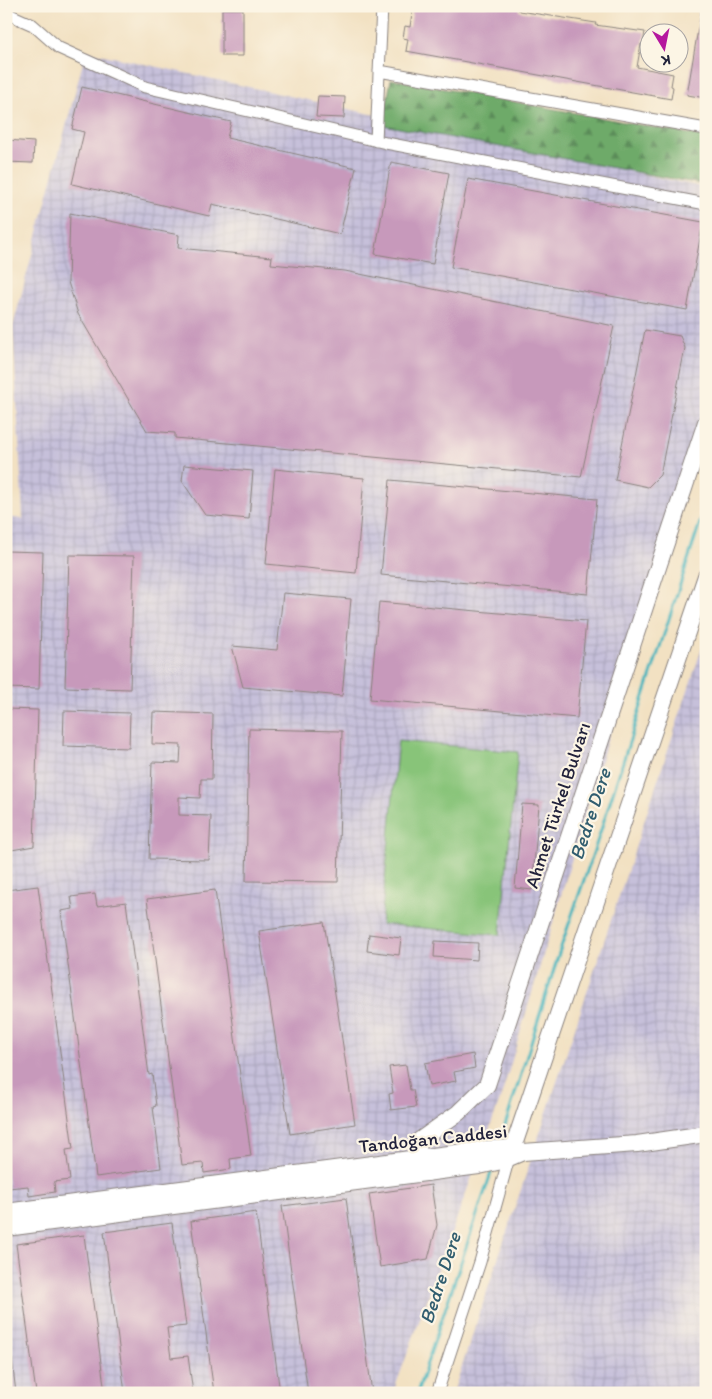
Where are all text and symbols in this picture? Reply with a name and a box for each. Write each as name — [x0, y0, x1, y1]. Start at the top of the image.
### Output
north arrow — [640, 22, 690, 72]
text: K — [659, 51, 672, 70]
street label: Ahmet Türkel Bulvarı — [520, 719, 595, 891]
water label: Bedre Dere — [564, 764, 617, 863]
street label: Tandoğan Caddesi — [358, 1119, 508, 1158]
water label: Bedre Dere — [414, 1228, 467, 1327]

